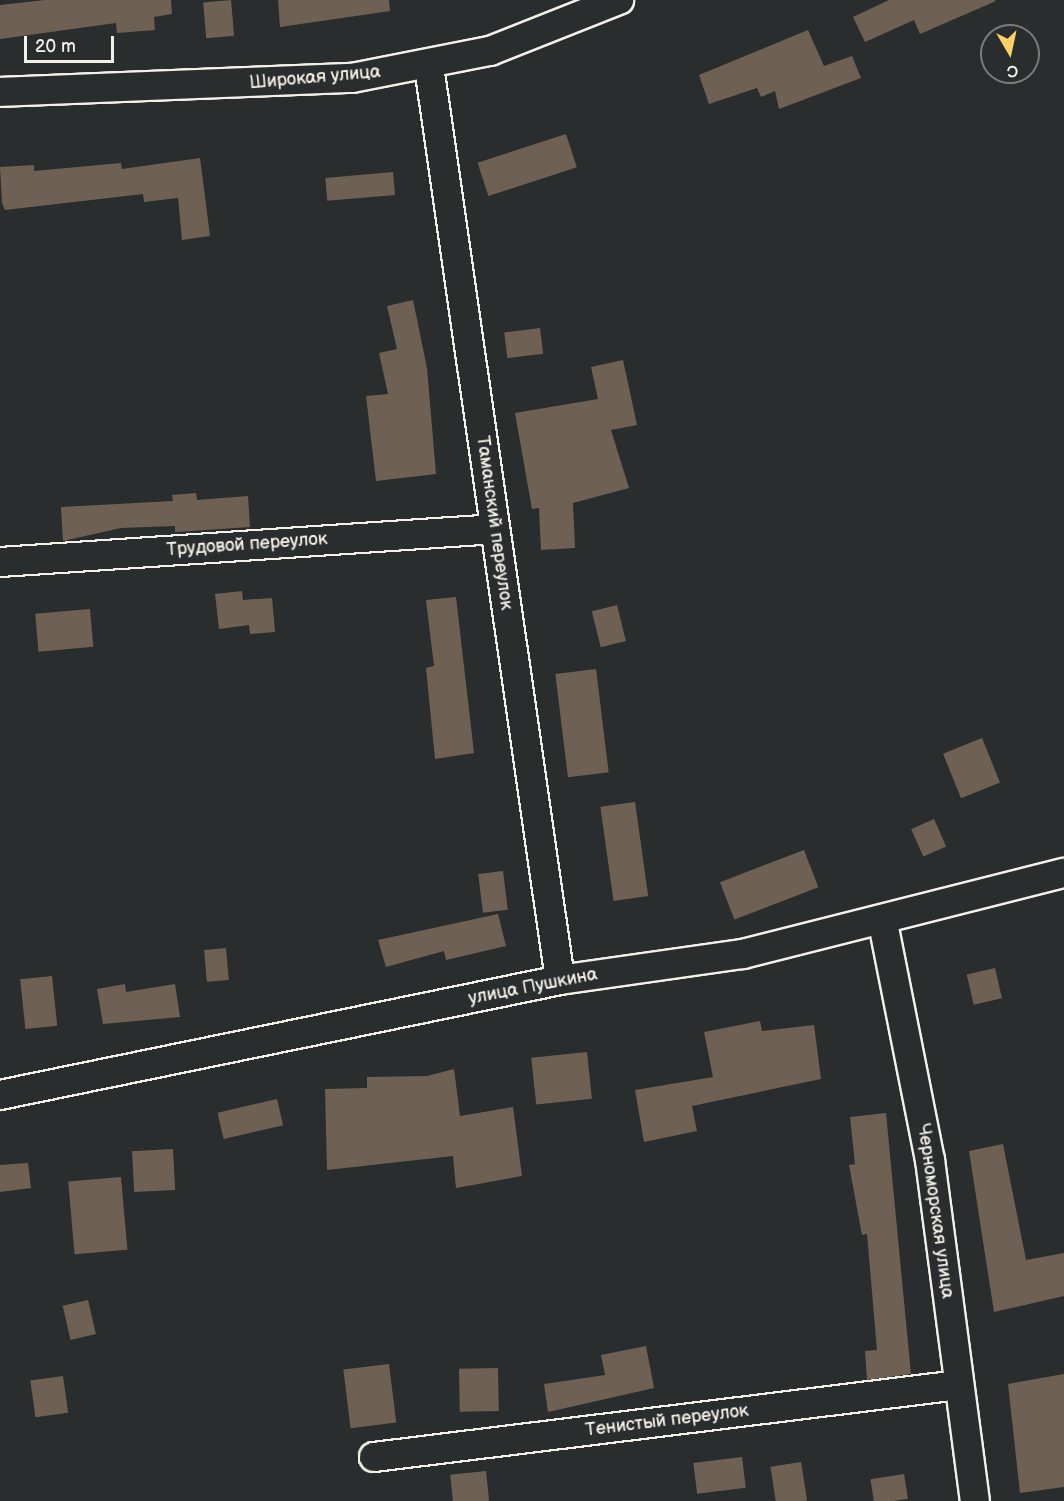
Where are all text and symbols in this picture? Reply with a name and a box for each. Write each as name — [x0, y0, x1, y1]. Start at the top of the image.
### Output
scale bar — [27, 24, 117, 62]
north arrow — [980, 24, 1040, 84]
text: 20 m — [35, 36, 76, 57]
text: С — [1006, 60, 1020, 81]
street label: Широкая улица — [249, 62, 381, 94]
street label: Таманский переулок — [471, 435, 517, 611]
street label: Трудовой переулок — [166, 529, 328, 561]
street label: улица Пушкина — [467, 964, 599, 1010]
street label: Черноморская улица — [912, 1122, 958, 1300]
street label: Тенистый переулок — [584, 1400, 750, 1442]

